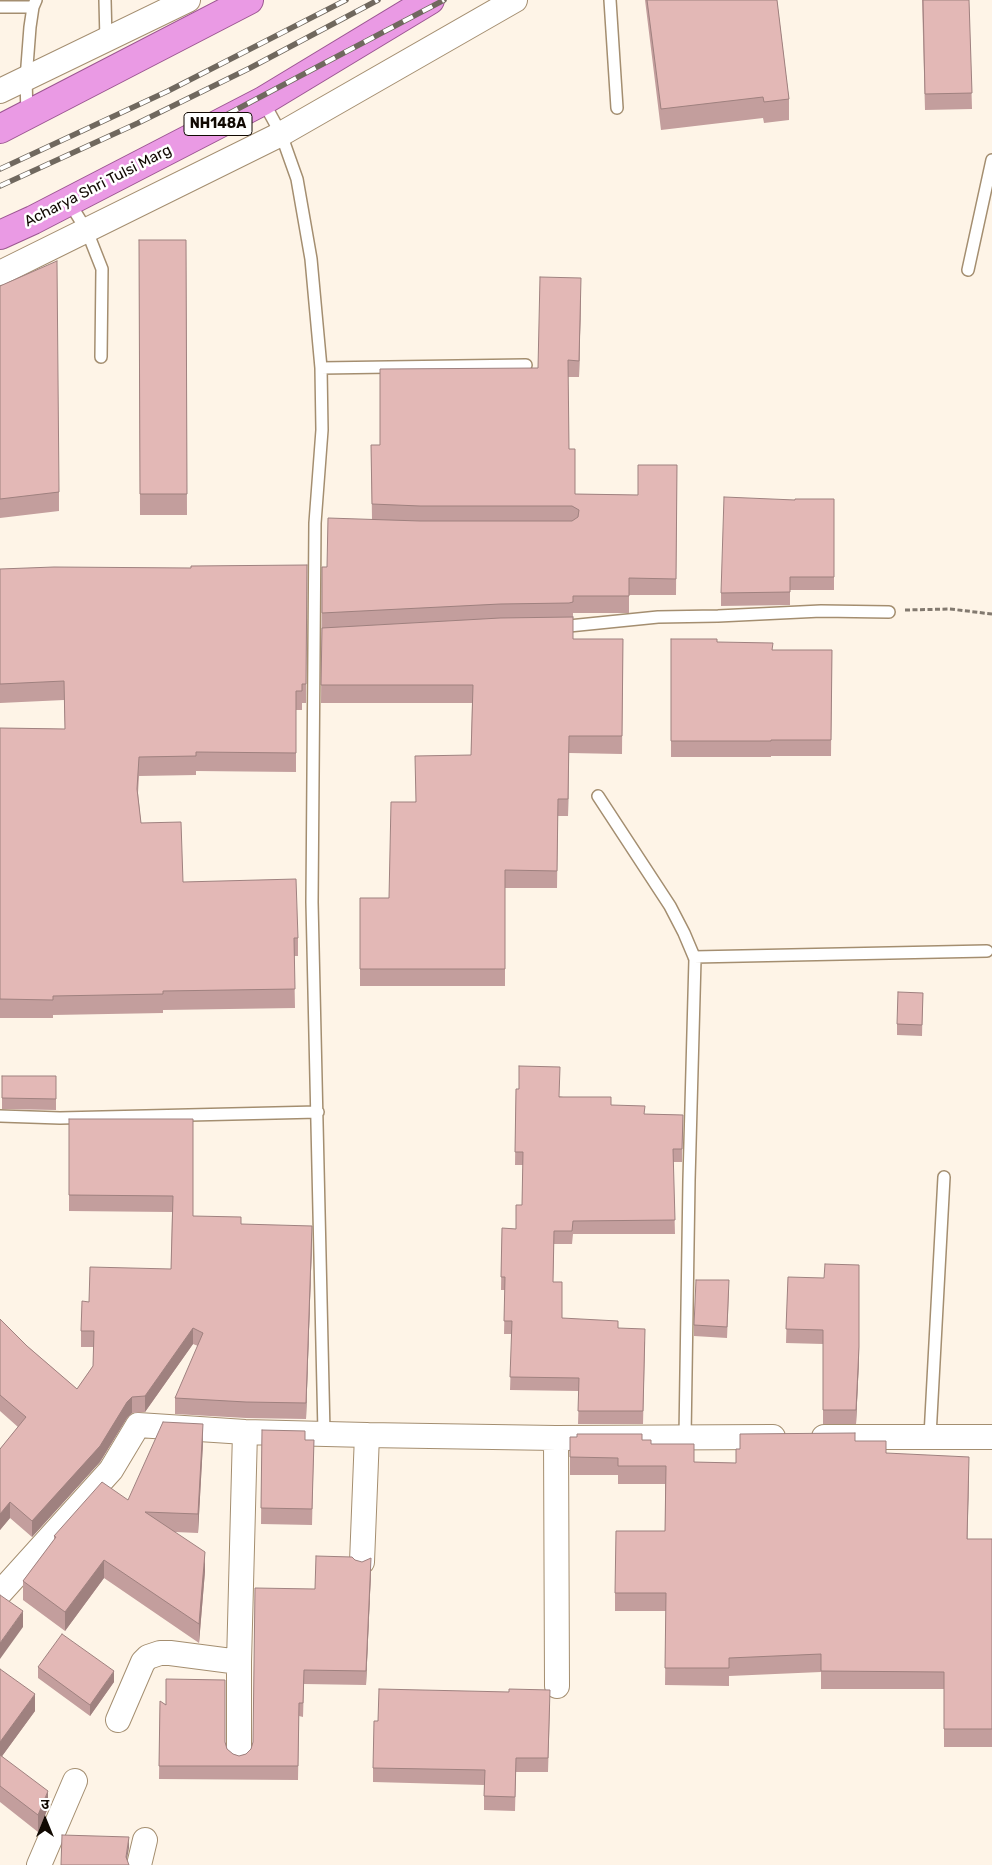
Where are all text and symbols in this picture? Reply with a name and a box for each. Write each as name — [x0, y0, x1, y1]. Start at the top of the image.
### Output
road number: NH148A — [184, 112, 252, 136]
street label: Acharya Shri Tulsi Marg — [21, 141, 175, 231]
north arrow — [20, 1795, 70, 1845]
text: उ — [41, 1796, 49, 1813]

